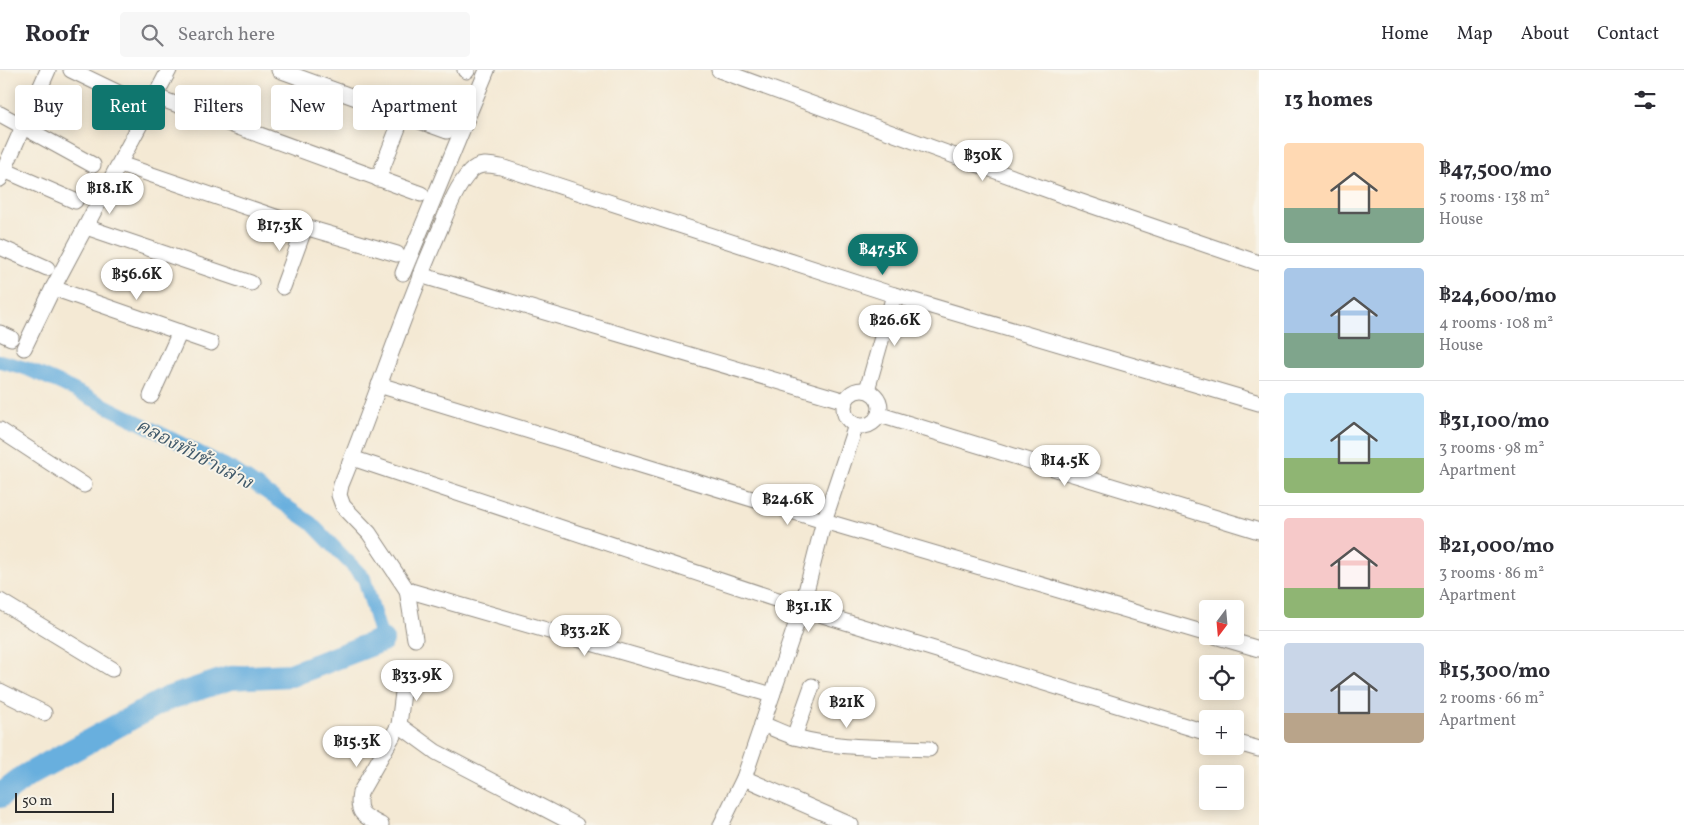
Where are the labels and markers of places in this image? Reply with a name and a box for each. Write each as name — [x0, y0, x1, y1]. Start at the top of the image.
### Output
pin: ฿30K — [953, 140, 1013, 182]
pin: ฿18.1K — [69, 172, 151, 215]
pin: ฿17.3K — [239, 210, 321, 252]
pin: ฿47.5K — [842, 234, 924, 276]
pin: ฿56.6K — [96, 258, 178, 301]
pin: ฿26.6K — [854, 304, 936, 347]
pin: ฿14.5K — [1024, 444, 1106, 487]
pin: ฿24.6K — [747, 484, 829, 526]
pin: ฿31.1K — [768, 590, 850, 633]
pin: ฿33.2K — [544, 614, 626, 657]
pin: ฿33.9K — [376, 660, 458, 702]
pin: ฿21K — [817, 686, 877, 729]
pin: ฿15.3K — [316, 726, 398, 768]

